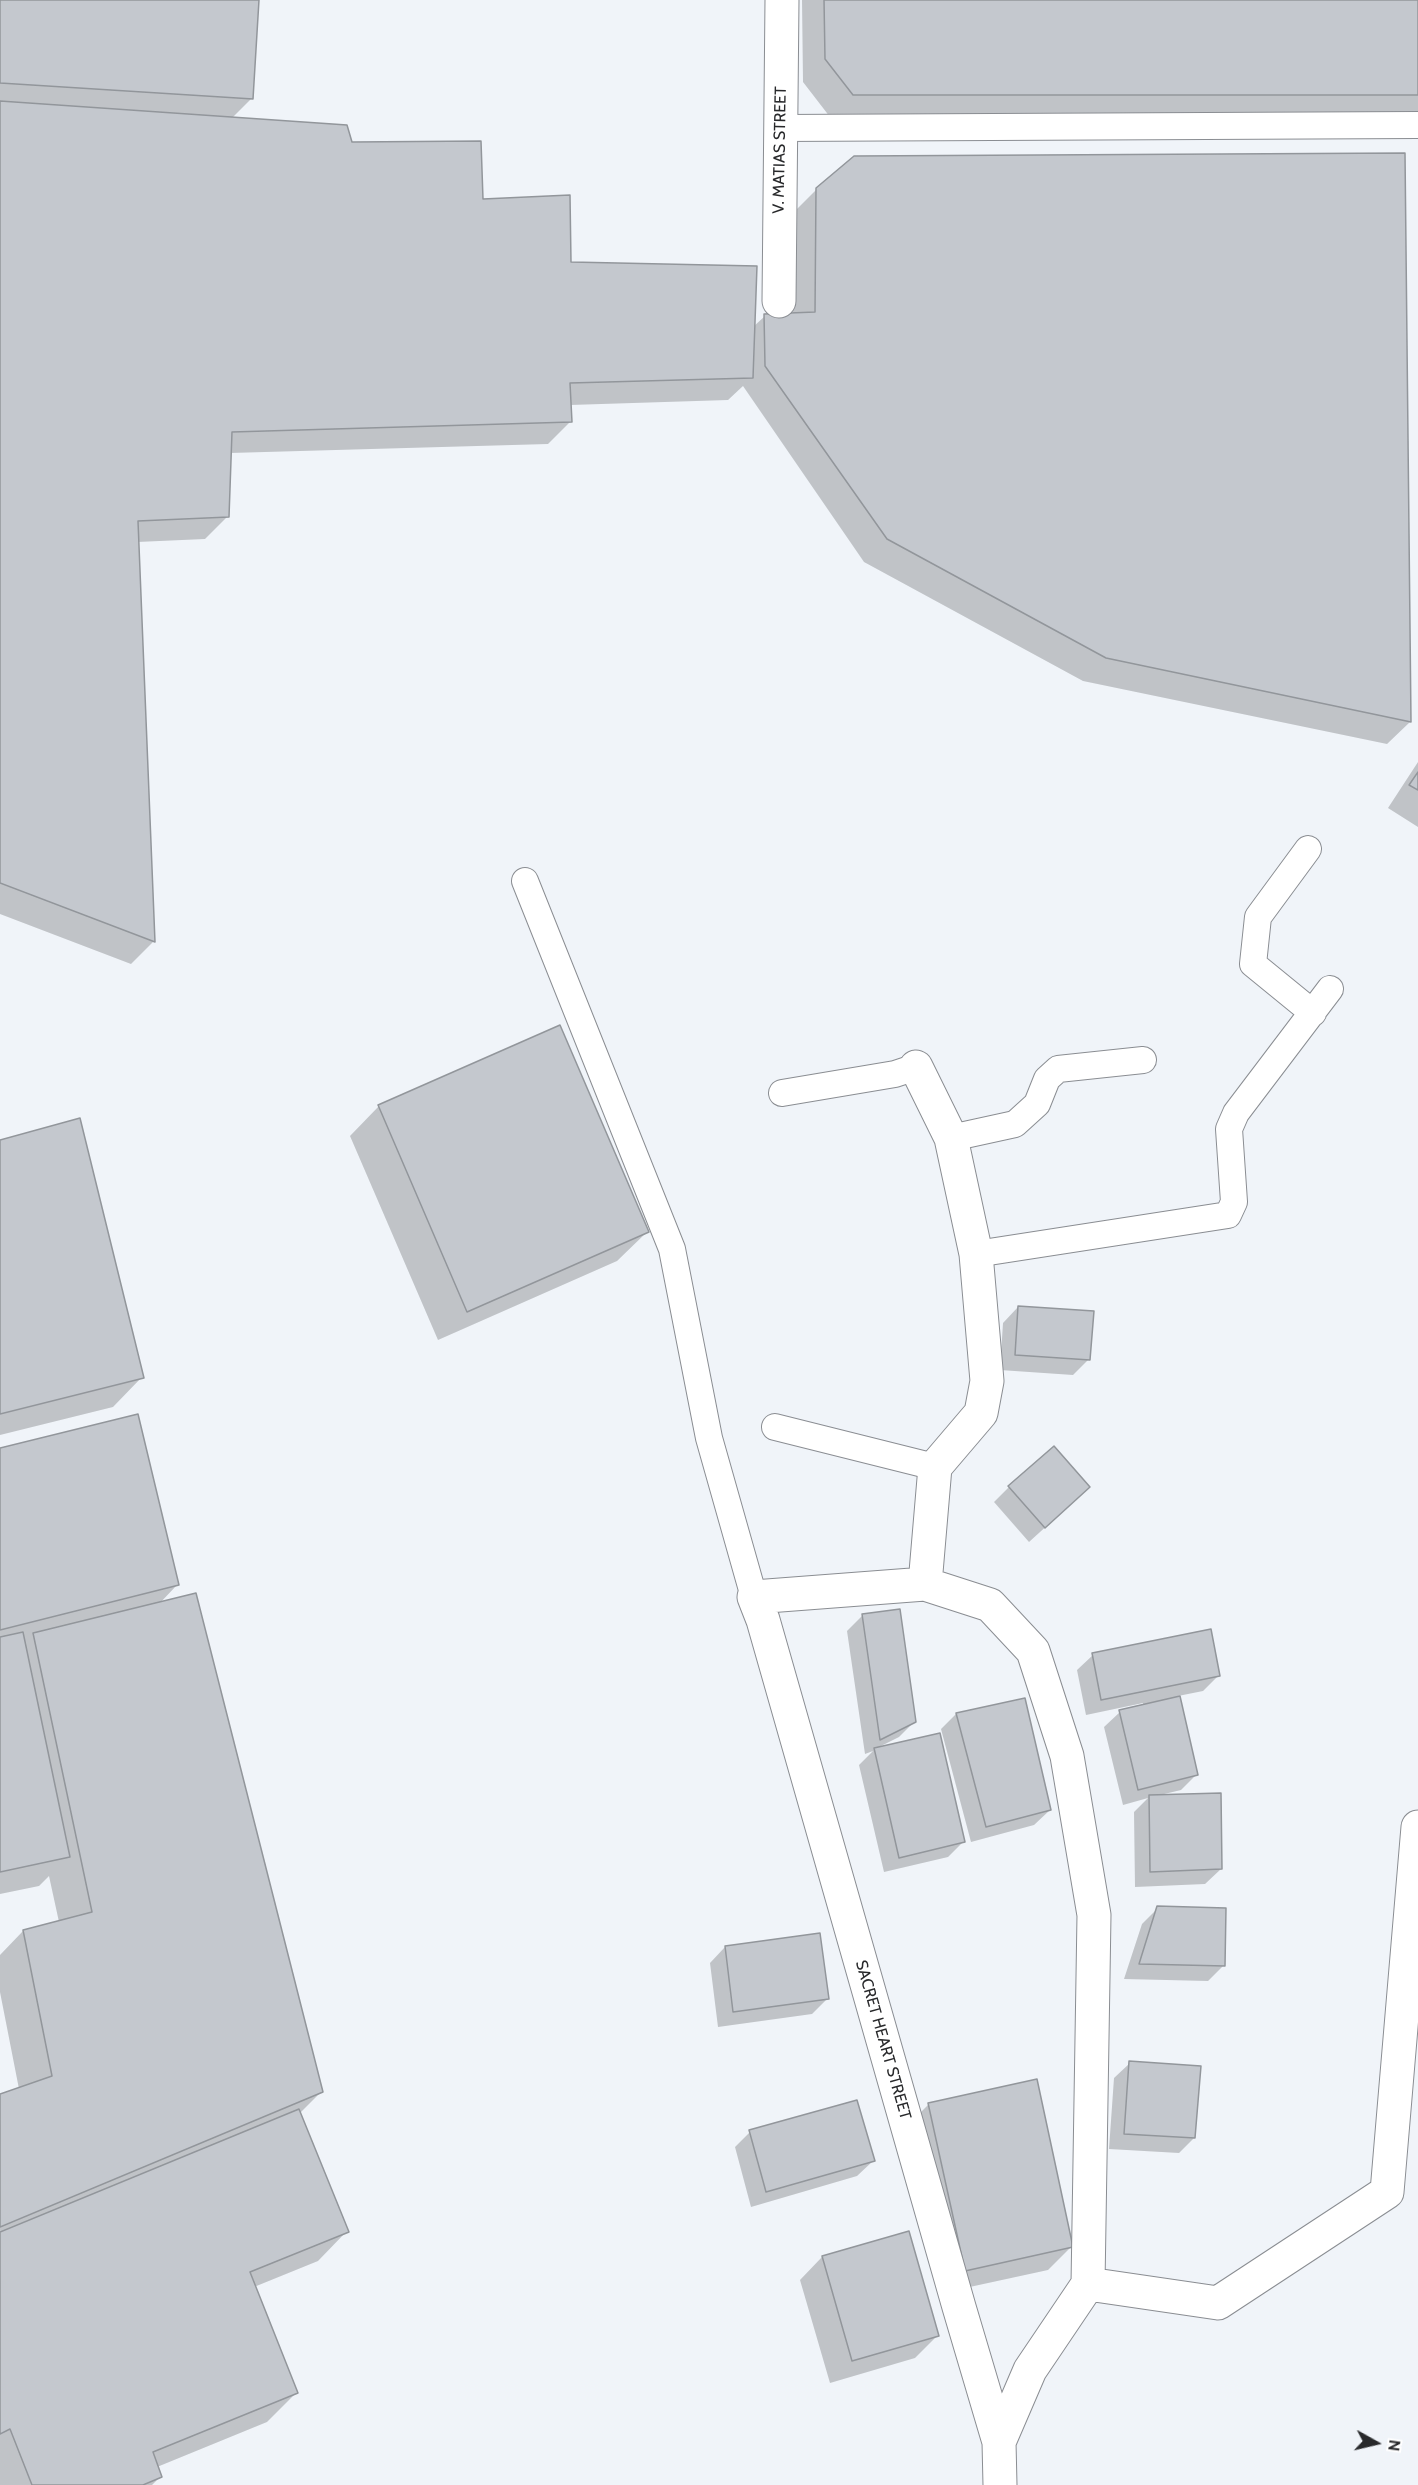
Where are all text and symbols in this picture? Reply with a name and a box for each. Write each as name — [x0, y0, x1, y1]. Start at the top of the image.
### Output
street label: V. MATIAS STREET — [769, 86, 791, 214]
street label: SACRET HEART STREET — [851, 1958, 915, 2122]
north arrow — [1346, 2413, 1406, 2473]
text: N — [1384, 2439, 1405, 2452]

